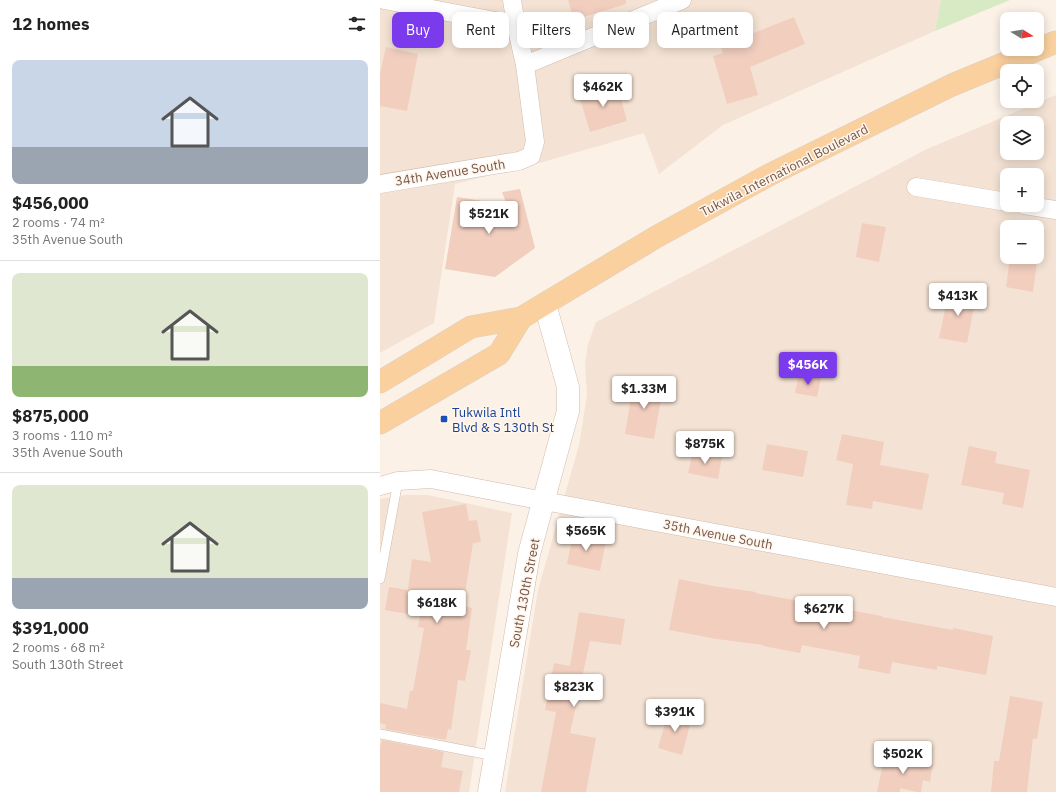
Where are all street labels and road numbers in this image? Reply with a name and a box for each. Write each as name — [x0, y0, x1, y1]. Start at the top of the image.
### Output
street label: Tukwila International Boulevard — [697, 121, 871, 220]
street label: 34th Avenue South — [394, 155, 506, 190]
street label: 35th Avenue South — [662, 516, 774, 553]
street label: South 130th Street — [506, 537, 543, 649]

